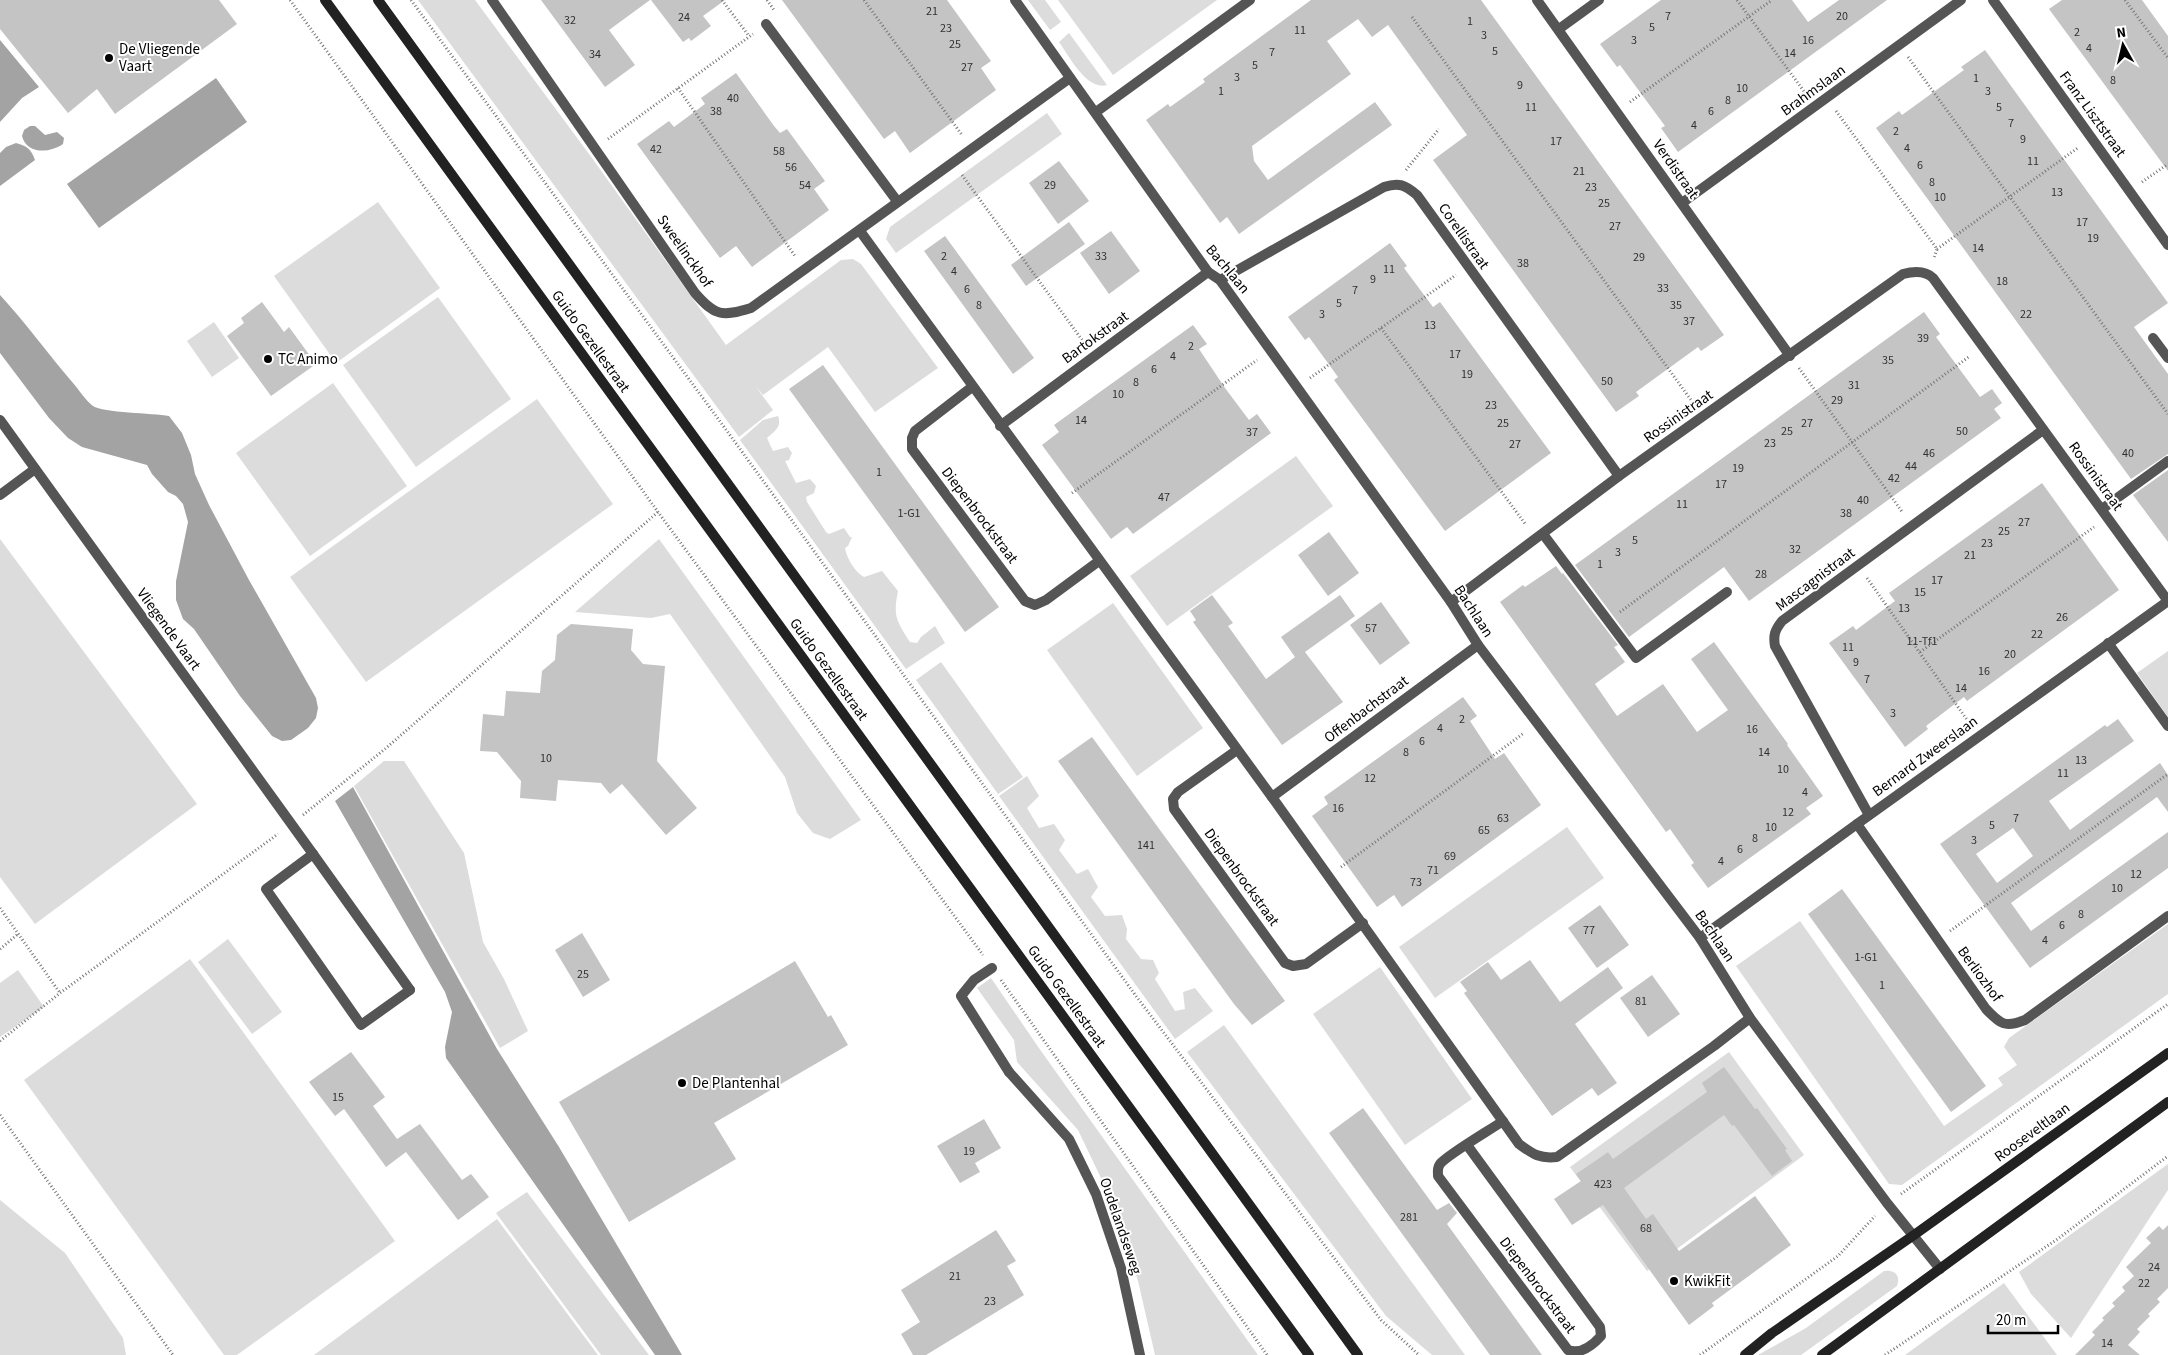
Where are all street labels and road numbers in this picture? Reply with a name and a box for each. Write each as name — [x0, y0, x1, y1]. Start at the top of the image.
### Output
street label: Brahmslaan — [1777, 60, 1850, 121]
street label: Franz Lisztstraat — [2054, 67, 2131, 162]
street label: Verdistraat — [1648, 135, 1704, 203]
street label: Corellistraat — [1433, 199, 1494, 274]
street label: Sweelinckhof — [652, 211, 718, 292]
street label: Bachlaan — [1201, 240, 1254, 298]
street label: Guido Gezellestraat — [546, 286, 635, 397]
street label: Bartokstraat — [1058, 306, 1133, 369]
street label: Rossinistraat — [1639, 385, 1717, 448]
street label: Rossinistraat — [2063, 438, 2128, 515]
street label: Diepenbrockstraat — [936, 463, 1023, 568]
street label: Mascagnistraat — [1771, 543, 1859, 616]
street label: Bachlaan — [1449, 581, 1498, 642]
street label: Vliegende Vaart — [132, 584, 206, 675]
street label: Guido Gezellestraat — [784, 614, 873, 725]
street label: Offenbachstraat — [1320, 671, 1413, 748]
street label: Bernard Zweerslaan — [1868, 711, 1982, 802]
street label: Diepenbrockstraat — [1199, 824, 1284, 930]
street label: Bachlaan — [1690, 906, 1740, 966]
street label: Guido Gezellestraat — [1022, 941, 1111, 1052]
street label: Berliozhof — [1952, 942, 2007, 1007]
street label: Rooseveltlaan — [1990, 1098, 2074, 1167]
street label: Oudelandseweg — [1094, 1175, 1147, 1278]
street label: Diepenbrockstraat — [1494, 1233, 1581, 1338]

